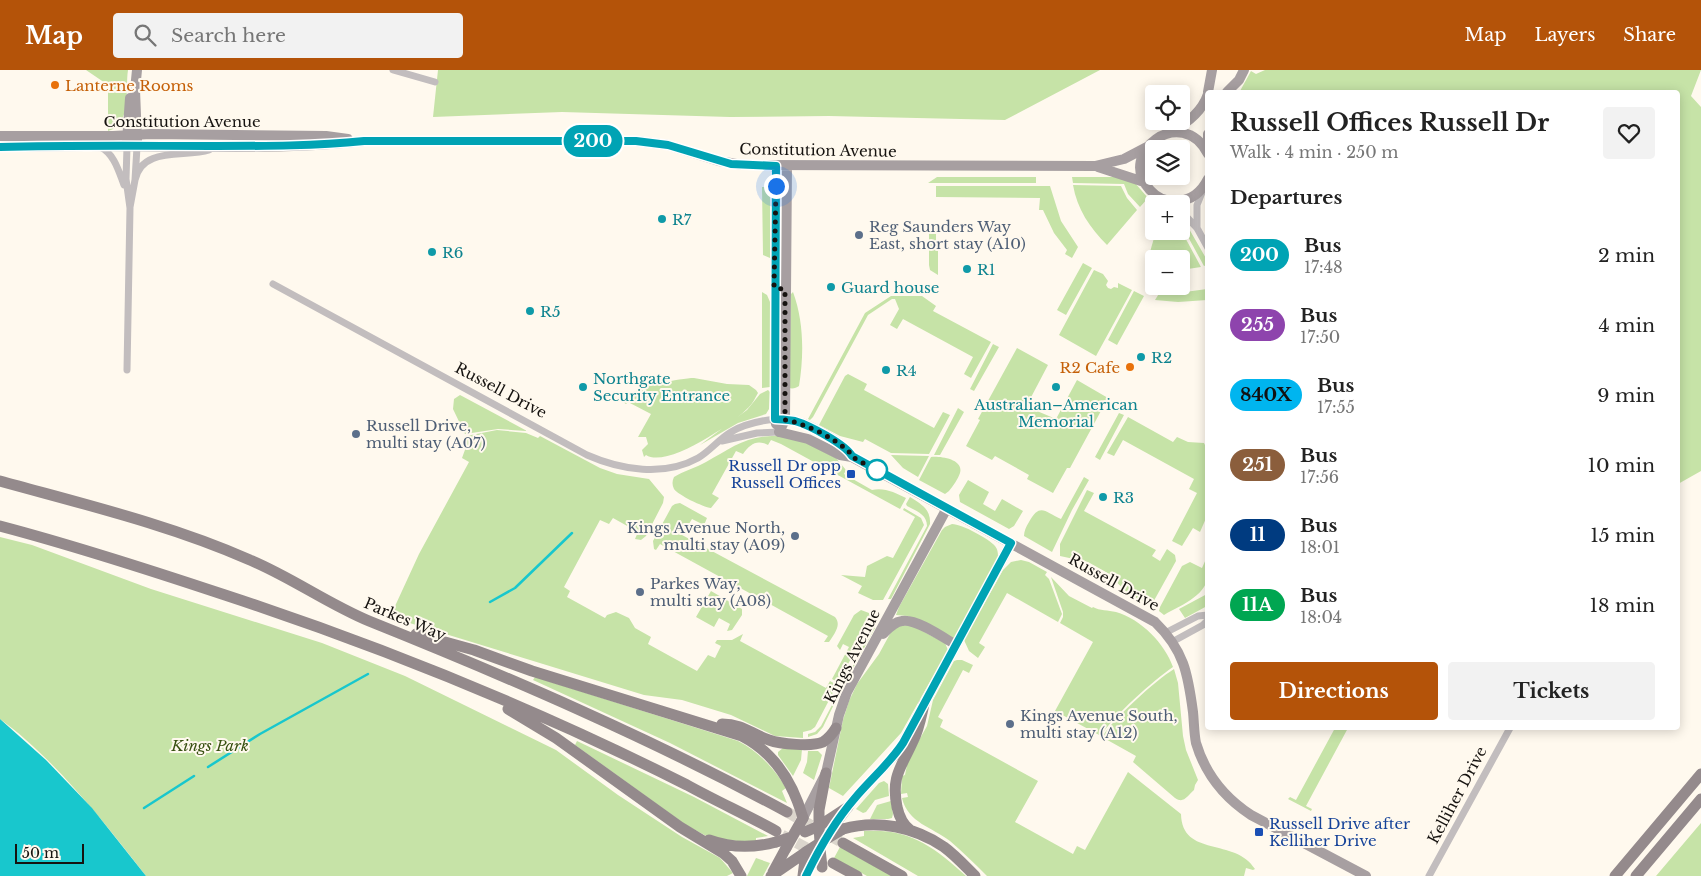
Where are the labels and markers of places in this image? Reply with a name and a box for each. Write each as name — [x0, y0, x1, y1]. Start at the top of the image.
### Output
place label: Lanterne Rooms — [65, 76, 194, 95]
marker: Lanterne Rooms — [49, 79, 61, 91]
place label: R7 — [672, 210, 692, 229]
marker: R7 — [656, 213, 668, 225]
place label: Reg Saunders Way East, short stay (A10) — [869, 217, 1026, 253]
marker: Reg Saunders Way East, short stay (A10) — [853, 229, 865, 241]
place label: R6 — [442, 243, 463, 262]
marker: R6 — [426, 246, 438, 258]
place label: R1 — [977, 260, 996, 279]
marker: R1 — [961, 263, 973, 275]
place label: Guard house — [841, 278, 939, 297]
marker: Guard house — [825, 281, 837, 293]
place label: R5 — [540, 302, 560, 321]
marker: R5 — [524, 305, 536, 317]
place label: R2 — [1151, 348, 1172, 367]
marker: R2 — [1135, 351, 1147, 363]
place label: R2 Cafe — [1059, 358, 1120, 377]
place label: R4 — [896, 361, 917, 380]
marker: R2 Cafe — [1124, 361, 1136, 373]
marker: R4 — [880, 364, 892, 376]
place label: Northgate Security Entrance — [593, 369, 730, 405]
marker: Northgate Security Entrance — [577, 381, 589, 393]
marker: Australian–American Memorial — [1050, 381, 1062, 393]
place label: Australian–American Memorial — [973, 395, 1138, 431]
place label: Russell Drive, multi stay (A07) — [366, 416, 486, 452]
marker: Russell Drive, multi stay (A07) — [350, 428, 362, 440]
place label: Russell Dr opp Russell Offices — [728, 456, 841, 492]
unlabelled marker — [866, 459, 888, 481]
marker: Russell Dr opp Russell Offices — [845, 468, 857, 480]
place label: R3 — [1113, 488, 1134, 507]
marker: R3 — [1097, 491, 1109, 503]
place label: Kings Avenue North, multi stay (A09) — [627, 518, 785, 554]
marker: Kings Avenue North, multi stay (A09) — [789, 530, 801, 542]
place label: Parkes Way, multi stay (A08) — [650, 574, 771, 610]
marker: Parkes Way, multi stay (A08) — [634, 586, 646, 598]
place label: Kings Avenue South, multi stay (A12) — [1020, 706, 1178, 742]
marker: Kings Avenue South, multi stay (A12) — [1004, 718, 1016, 730]
place label: Russell Drive after Kelliher Drive — [1269, 814, 1411, 850]
marker: Russell Drive after Kelliher Drive — [1253, 826, 1265, 838]

